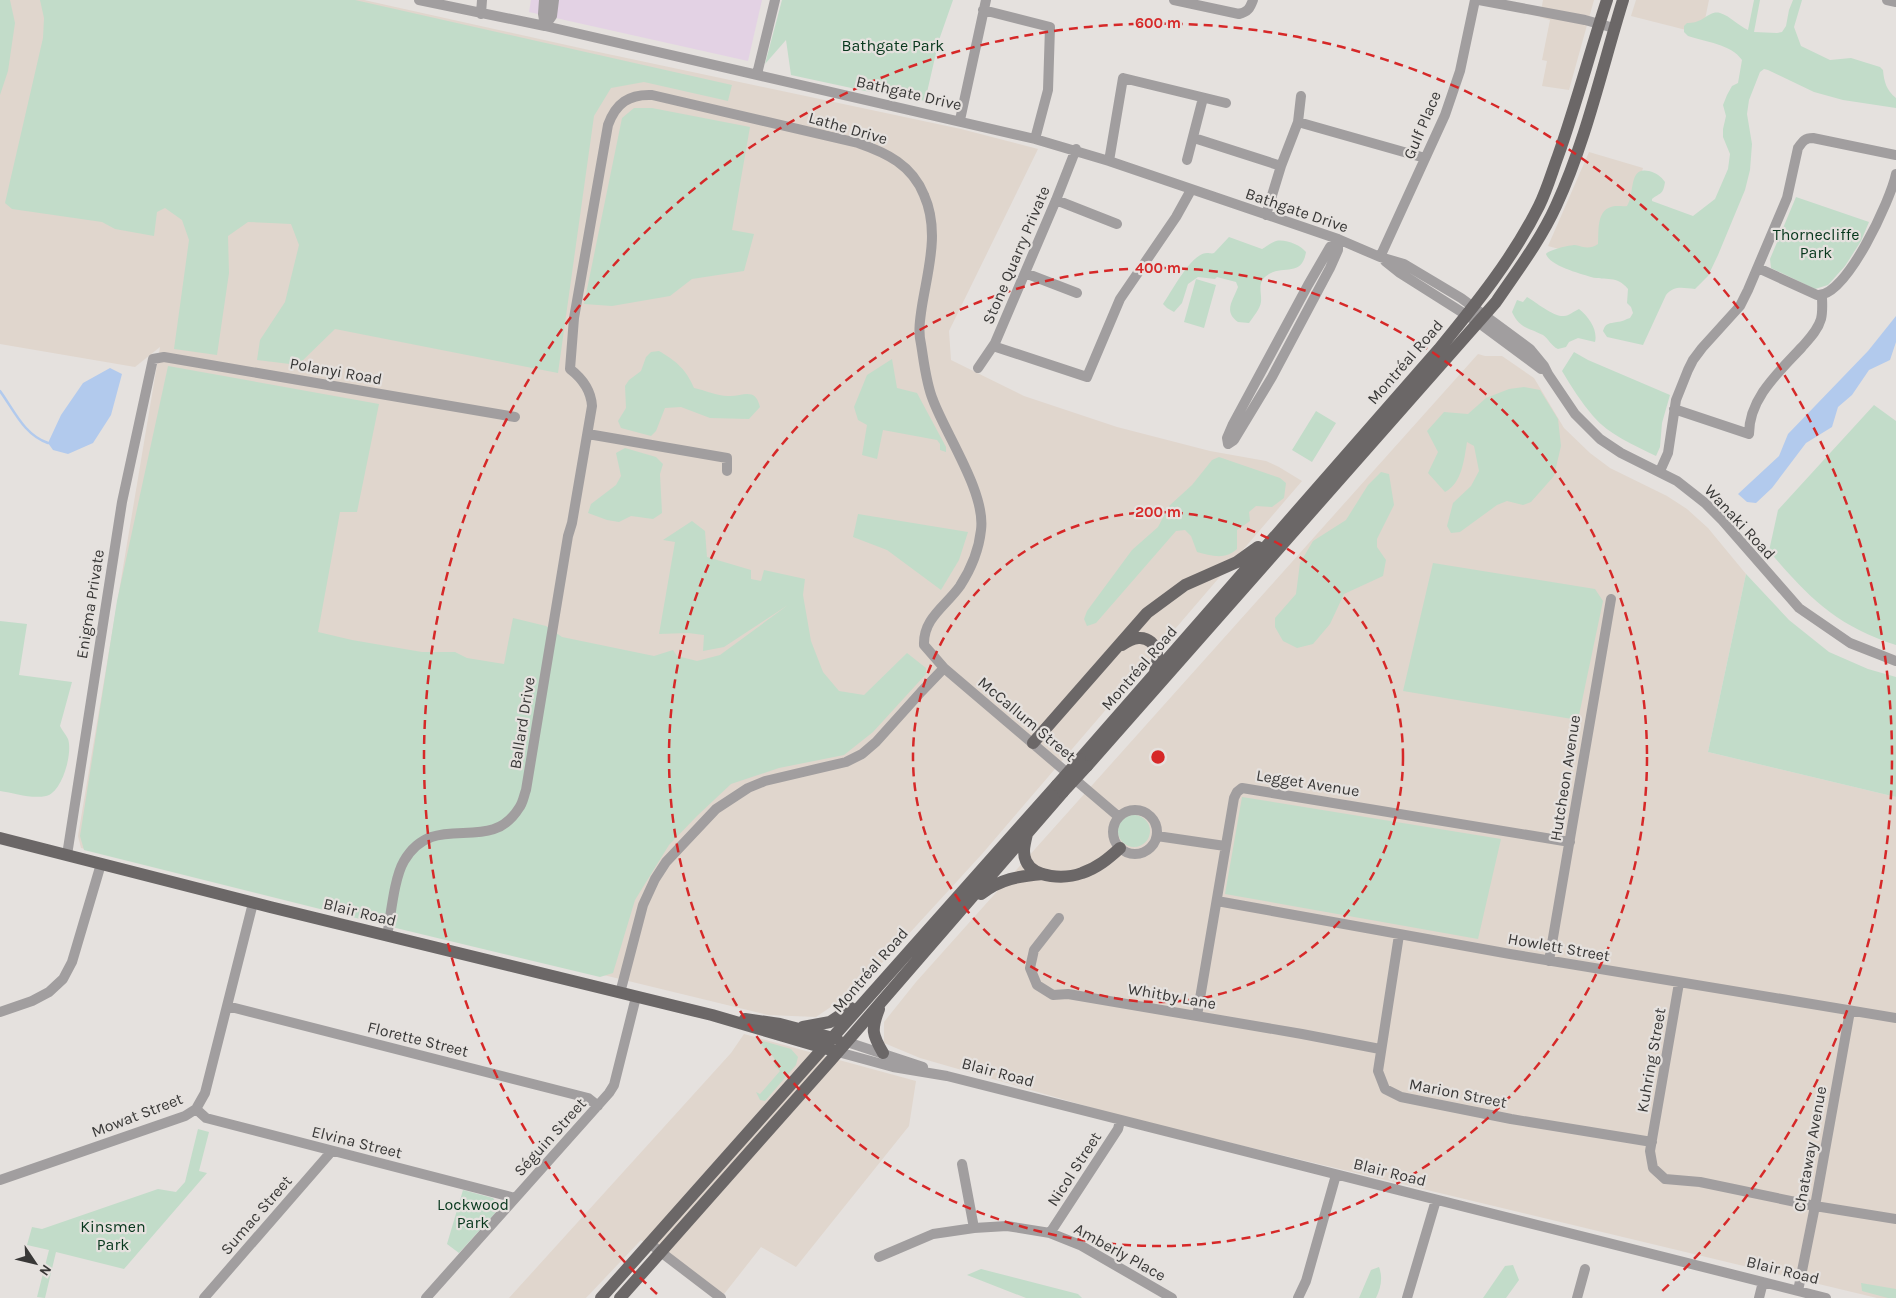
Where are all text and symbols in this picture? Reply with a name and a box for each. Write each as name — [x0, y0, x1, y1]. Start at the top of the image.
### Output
text: 600 m — [1135, 14, 1181, 32]
park label: Bathgate Park — [842, 36, 944, 55]
street label: Bathgate Drive — [854, 72, 964, 114]
street label: Gulf Place — [1399, 88, 1445, 162]
street label: Lathe Drive — [806, 108, 890, 148]
street label: Stone Quarry Private — [978, 183, 1054, 327]
street label: Bathgate Drive — [1243, 183, 1351, 237]
park label: Thornecliffe Park — [1773, 225, 1859, 262]
text: 400 m — [1135, 259, 1181, 277]
street label: Montréal Road — [1363, 316, 1447, 408]
street label: Polanyi Road — [288, 354, 384, 388]
street label: Wanaki Road — [1700, 481, 1780, 563]
text: 200 m — [1135, 503, 1181, 521]
street label: Enigma Private — [72, 548, 108, 660]
street label: Montréal Road — [1097, 622, 1181, 714]
street label: McCallum Street — [974, 673, 1080, 765]
street label: Ballard Drive — [505, 676, 539, 770]
street label: Hutcheon Avenue — [1546, 714, 1584, 842]
centre of rings — [1149, 748, 1167, 766]
street label: Legget Avenue — [1255, 765, 1361, 801]
street label: Blair Road — [322, 894, 398, 930]
street label: Montréal Road — [828, 924, 912, 1016]
street label: Howlett Street — [1506, 929, 1612, 965]
street label: Whitby Lane — [1126, 979, 1218, 1013]
street label: Kuhring Street — [1632, 1006, 1670, 1114]
street label: Florette Street — [365, 1017, 471, 1061]
street label: Blair Road — [960, 1053, 1036, 1091]
street label: Marion Street — [1408, 1074, 1508, 1112]
street label: Chataway Avenue — [1790, 1085, 1830, 1213]
street label: Mowat Street — [89, 1089, 185, 1141]
street label: Séguin Street — [510, 1094, 590, 1180]
street label: Elvina Street — [310, 1122, 404, 1162]
street label: Nicol Street — [1043, 1128, 1105, 1210]
street label: Blair Road — [1352, 1154, 1428, 1190]
street label: Sumac Street — [216, 1171, 296, 1259]
park label: Lockwood Park — [437, 1195, 509, 1232]
park label: Kinsmen Park — [80, 1217, 146, 1254]
street label: Amberly Place — [1071, 1219, 1169, 1285]
north arrow — [10, 1238, 60, 1288]
street label: Blair Road — [1745, 1252, 1821, 1288]
text: N — [35, 1261, 55, 1279]

